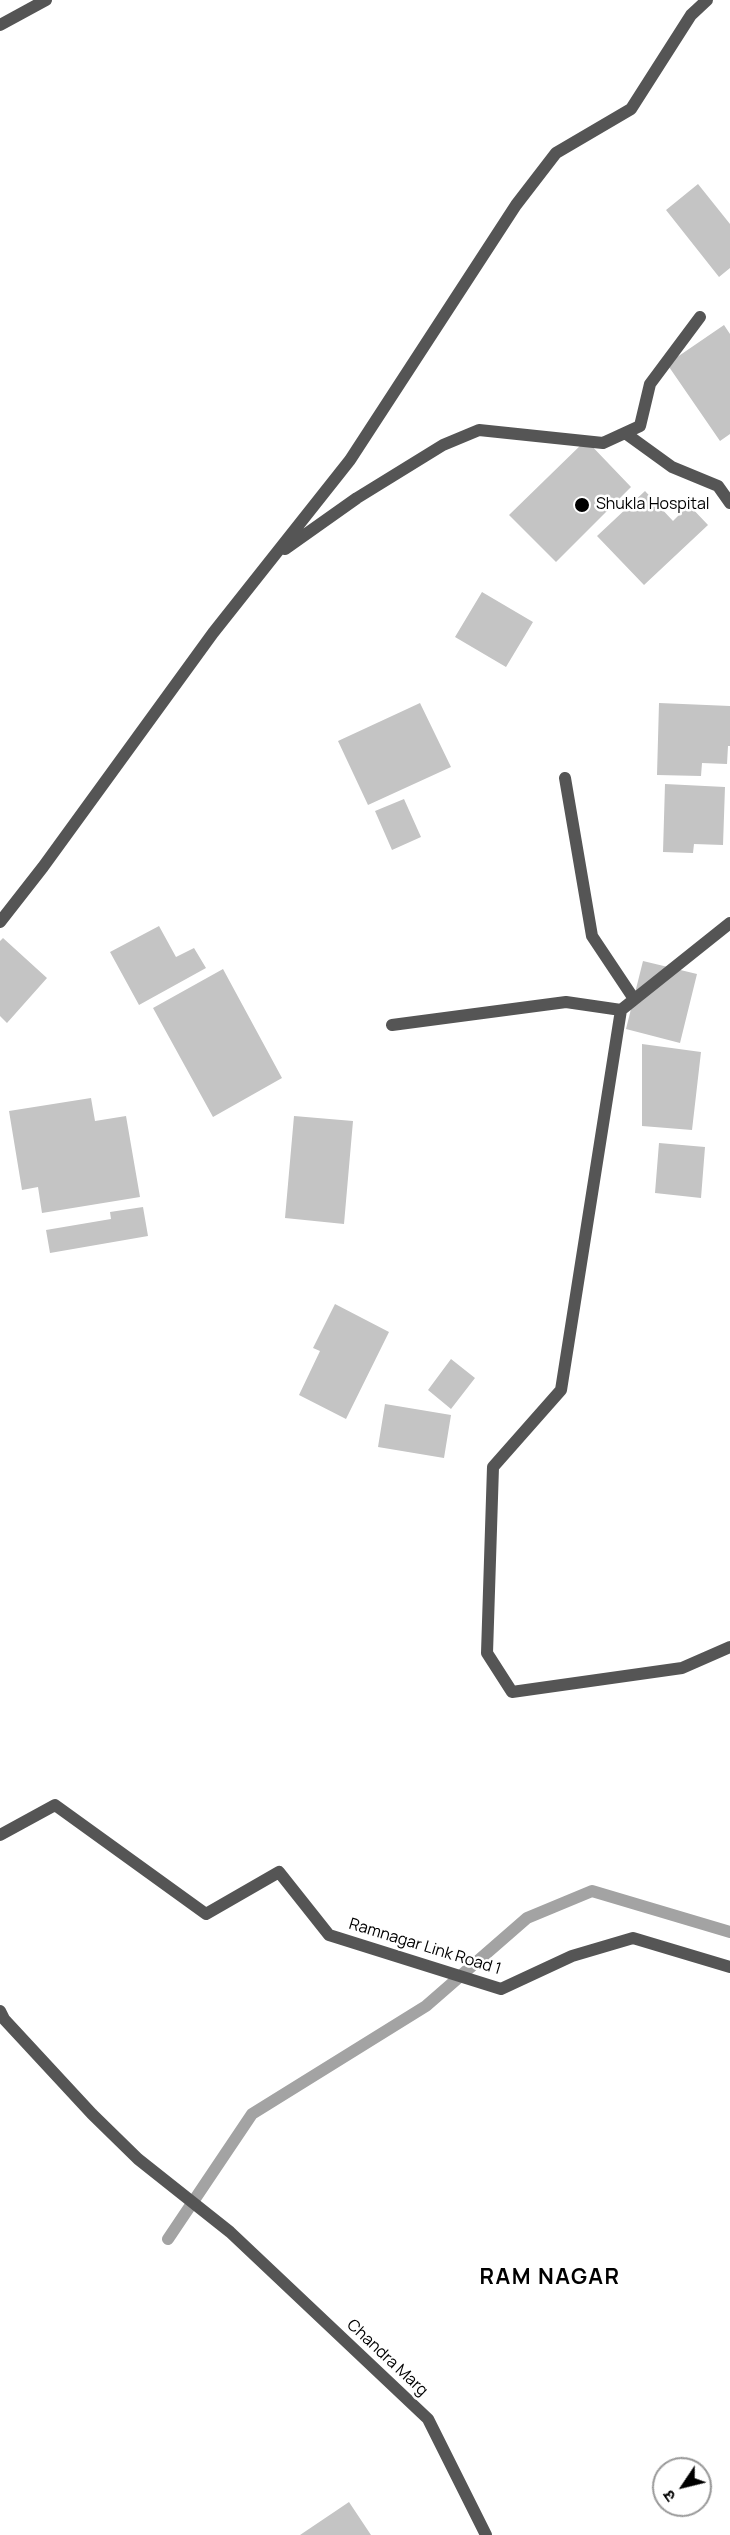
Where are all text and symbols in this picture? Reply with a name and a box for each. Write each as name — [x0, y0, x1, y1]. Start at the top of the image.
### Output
place label: Shukla Hospital — [596, 495, 710, 515]
marker: Shukla Hospital — [573, 496, 591, 514]
street label: Ramnagar Link Road 1 — [347, 1915, 503, 1979]
district label: RAM NAGAR — [479, 2265, 621, 2291]
street label: Chandra Marg — [343, 2316, 431, 2400]
north arrow — [652, 2457, 712, 2517]
text: उ — [657, 2486, 681, 2506]

